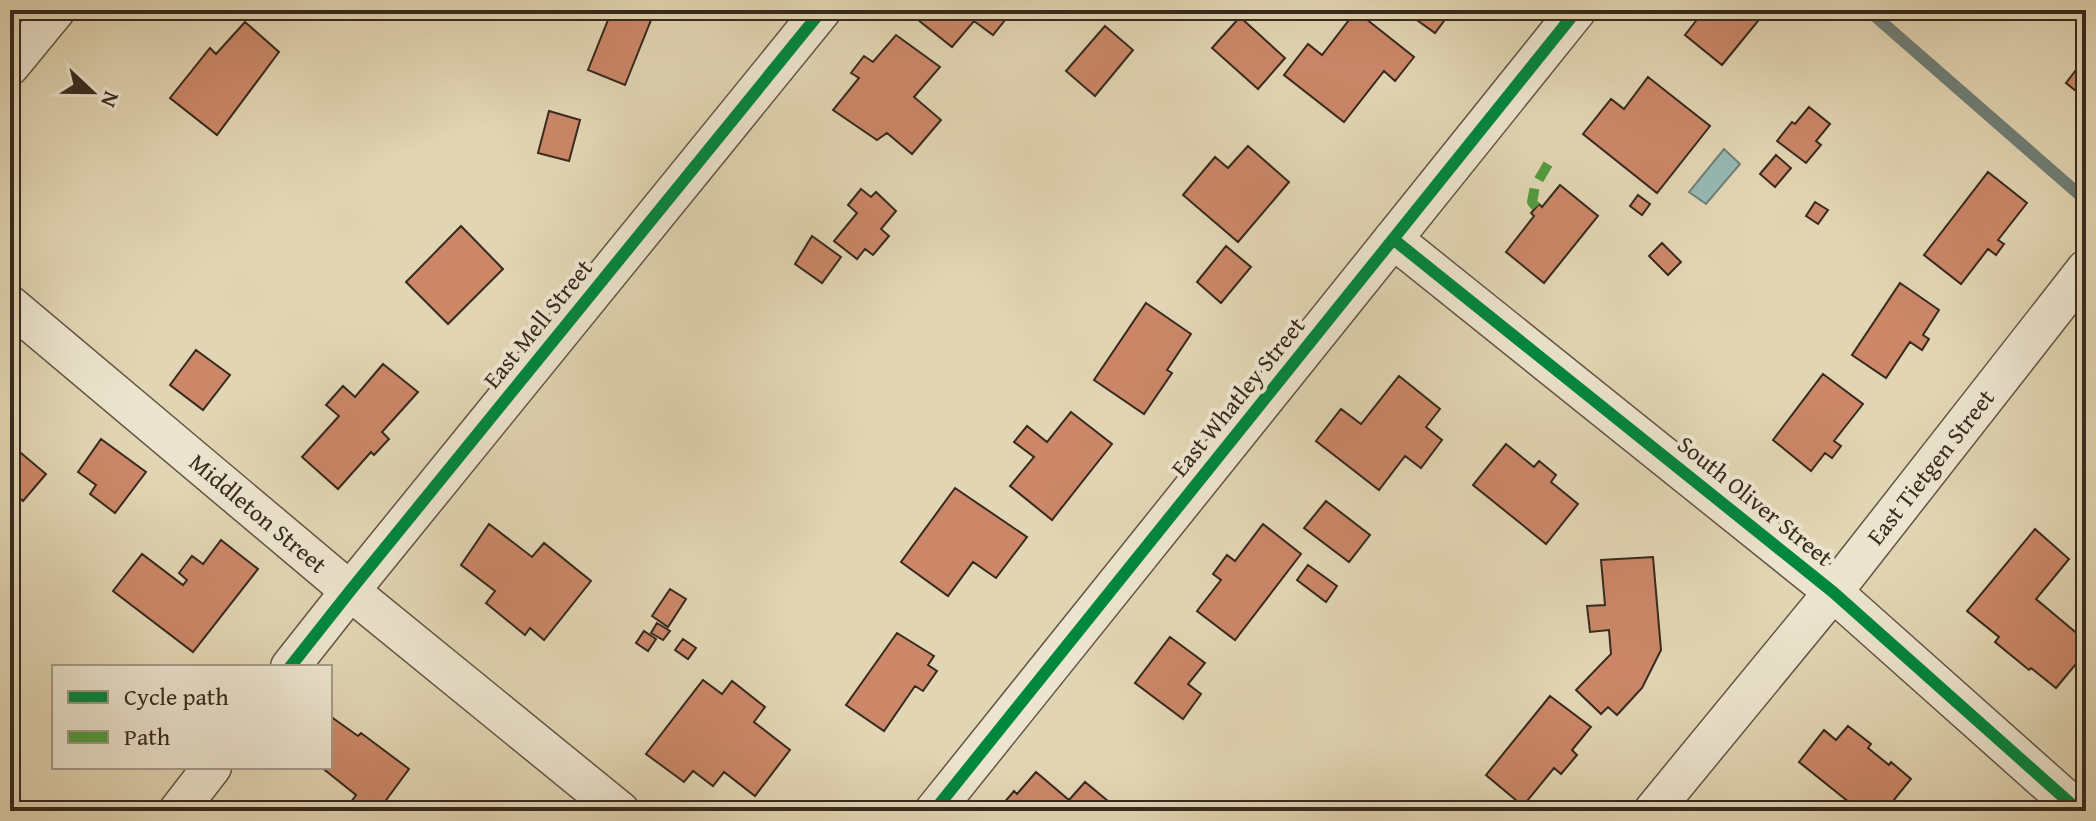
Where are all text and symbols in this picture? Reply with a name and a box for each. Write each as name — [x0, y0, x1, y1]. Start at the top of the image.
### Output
north arrow — [52, 52, 132, 132]
text: N — [93, 87, 128, 113]
street label: East Mell Street — [475, 251, 601, 396]
street label: East Whatley Street — [1162, 309, 1313, 484]
street label: East Tietgen Street — [1858, 381, 2003, 552]
street label: South Oliver Street — [1670, 427, 1841, 575]
street label: Middleton Street — [182, 445, 335, 582]
legend — [52, 665, 332, 769]
text: Cycle path — [124, 679, 229, 714]
text: Path — [124, 719, 171, 754]

